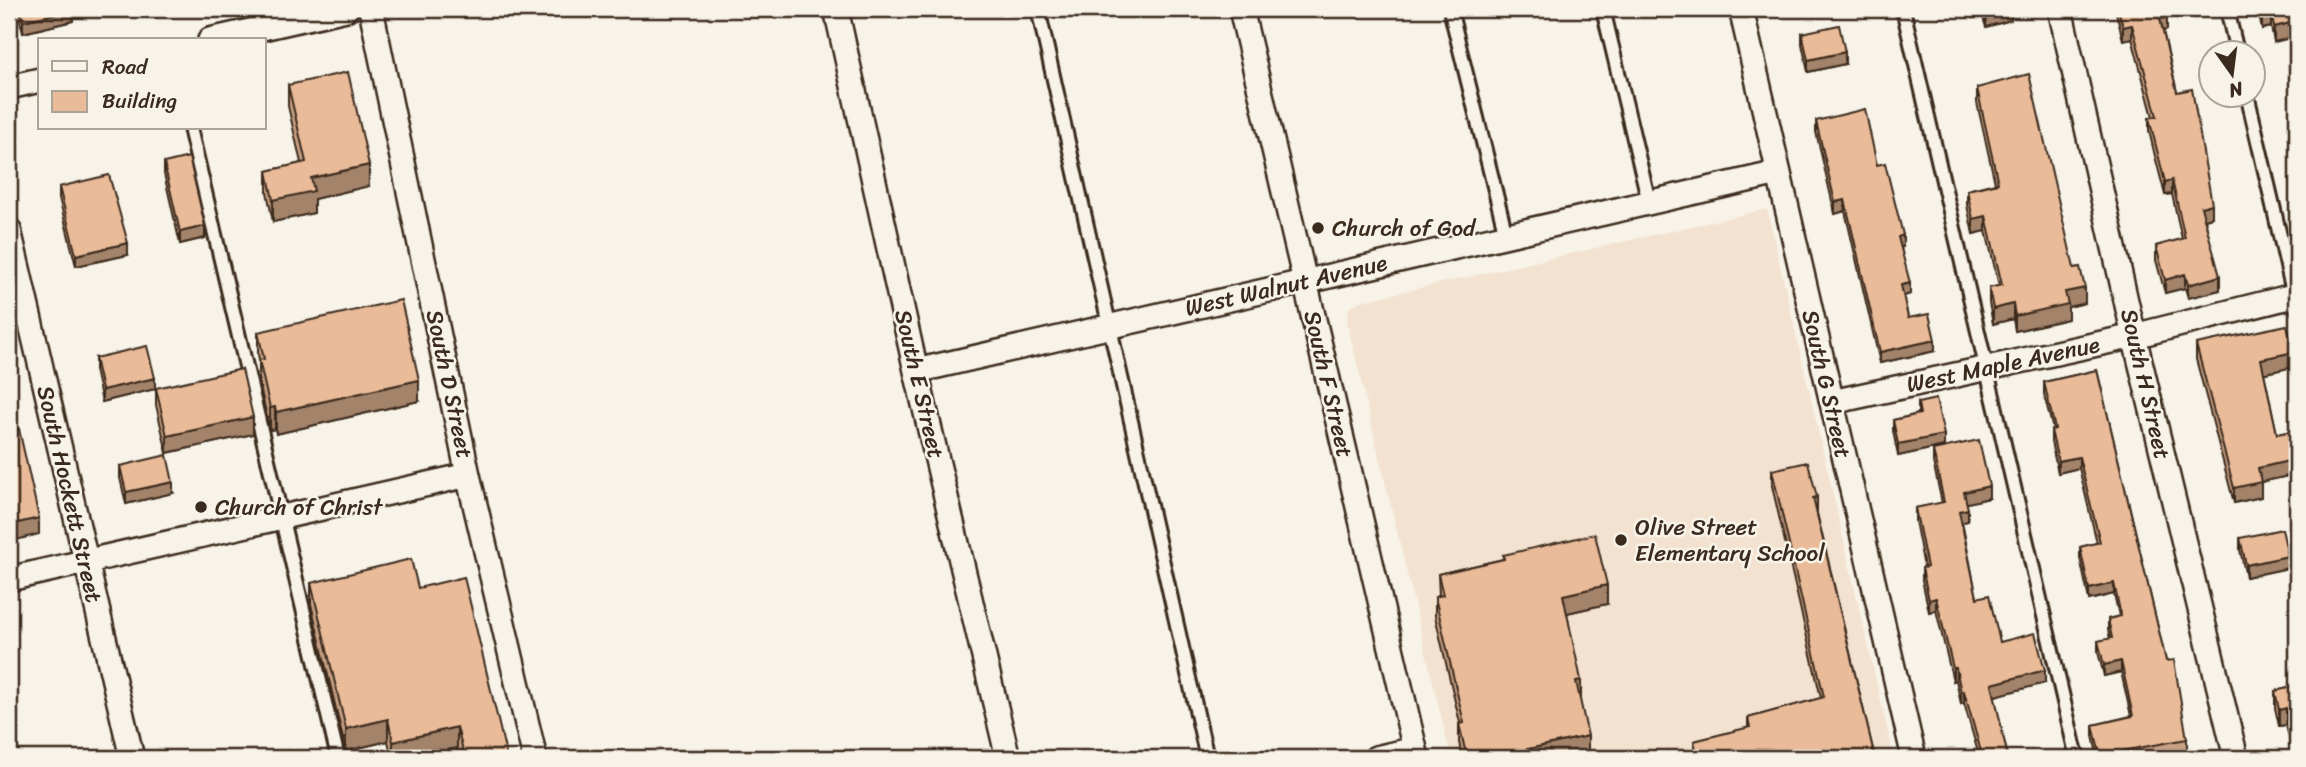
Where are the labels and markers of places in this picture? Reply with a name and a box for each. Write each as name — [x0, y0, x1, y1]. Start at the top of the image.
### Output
place label: Church of God — [1332, 208, 1477, 249]
marker: Church of God — [1310, 220, 1326, 236]
place label: Church of Christ — [215, 487, 384, 528]
marker: Church of Christ — [193, 499, 209, 515]
place label: Olive Street Elementary School — [1635, 507, 1825, 574]
marker: Olive Street Elementary School — [1613, 532, 1629, 548]

